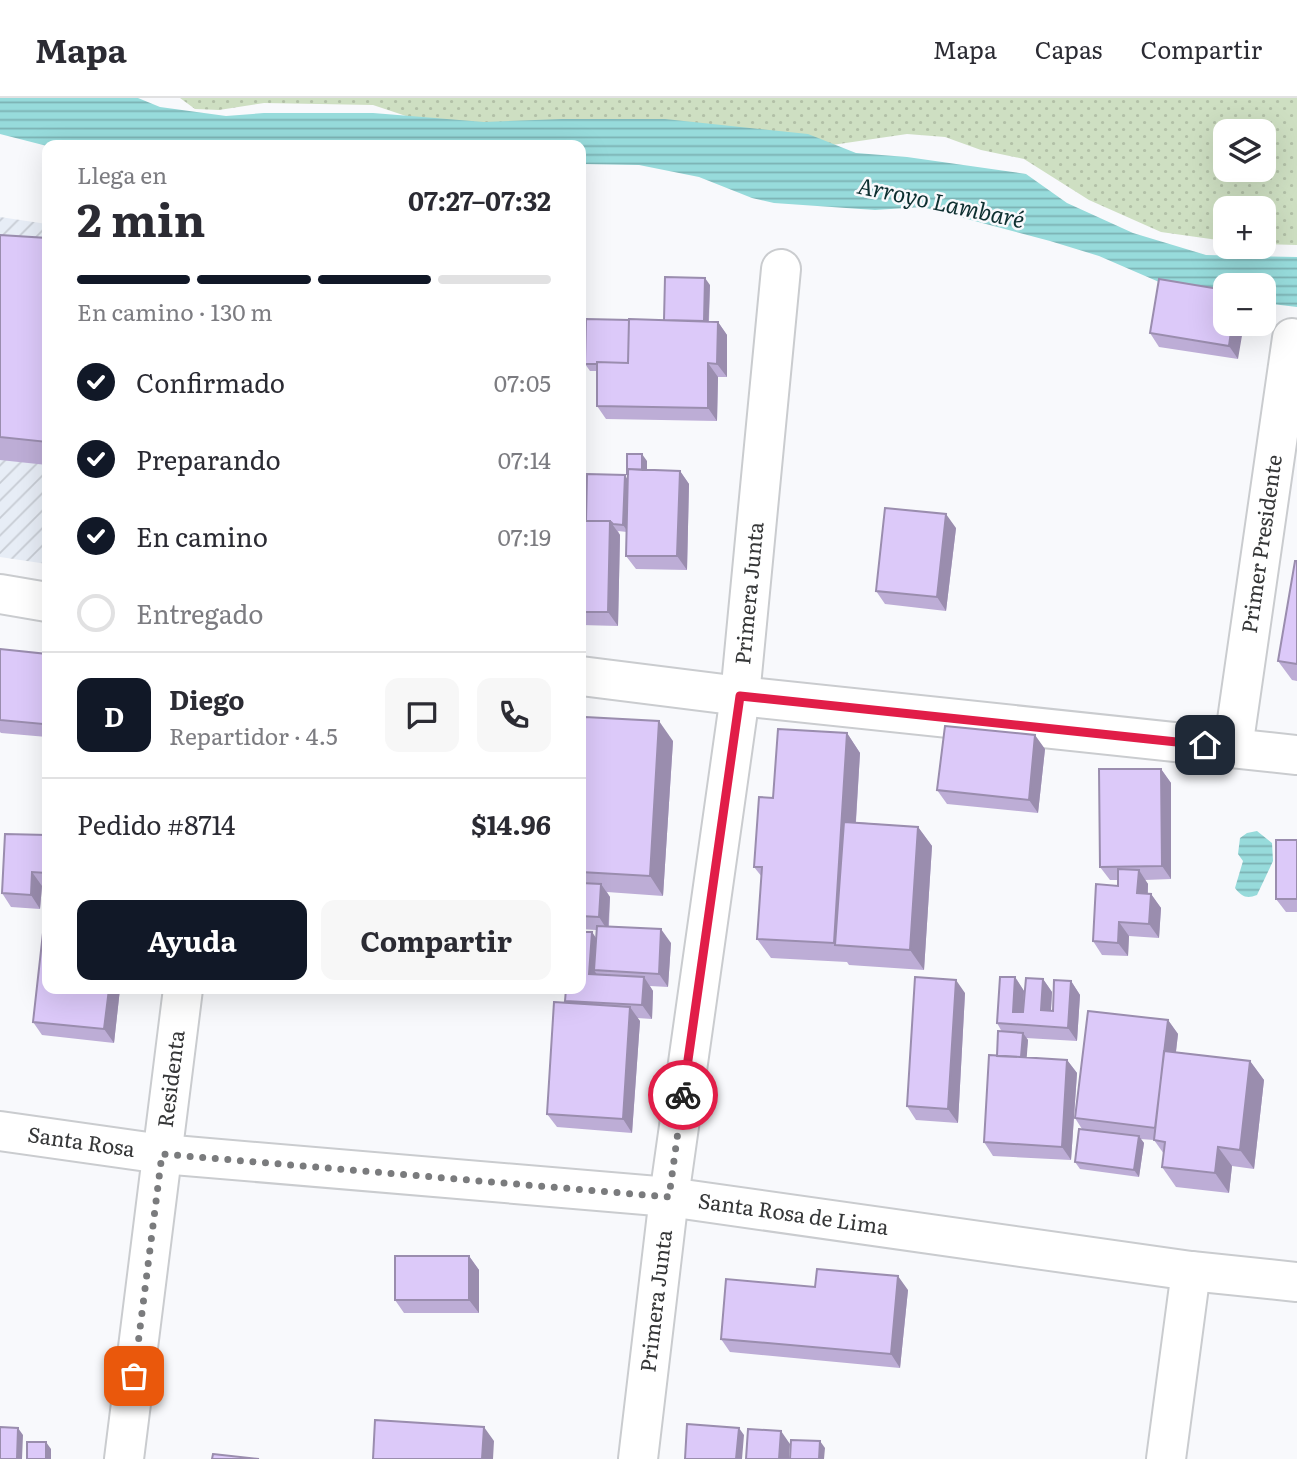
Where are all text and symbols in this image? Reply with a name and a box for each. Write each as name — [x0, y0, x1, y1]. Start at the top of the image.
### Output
text: Mapa — [35, 24, 127, 73]
text: Mapa — [933, 31, 997, 66]
text: Capas — [1035, 31, 1102, 66]
text: Compartir — [1140, 31, 1262, 66]
map controls — [1213, 119, 1276, 336]
button: layers — [1213, 119, 1276, 182]
text: Llega en — [77, 157, 167, 191]
water label: Arroyo Lambaré — [855, 167, 1028, 235]
text: 07:27–07:32 — [408, 180, 551, 219]
text: 2 min — [77, 183, 206, 251]
button: + — [1213, 196, 1276, 259]
button: − — [1213, 273, 1276, 336]
text: En camino · 130 m — [77, 294, 273, 328]
text: Confirmado — [136, 362, 285, 401]
icon: check — [77, 363, 115, 401]
text: 07:05 — [494, 365, 551, 399]
text: Preparando — [136, 439, 281, 478]
icon: check — [77, 440, 115, 478]
text: 07:14 — [498, 442, 551, 476]
street label: Primer Presidente — [1232, 452, 1288, 635]
text: En camino — [136, 516, 268, 555]
icon: check — [77, 517, 115, 555]
text: 07:19 — [497, 519, 551, 553]
street label: Primera Junta — [725, 520, 770, 666]
text: Entregado — [136, 593, 263, 632]
button: chat — [385, 678, 459, 752]
button: phone — [477, 678, 551, 752]
text: Diego — [169, 679, 245, 718]
text: D — [104, 696, 124, 735]
pin — [1175, 715, 1235, 775]
text: Repartidor · 4.5 — [169, 718, 338, 752]
icon: home — [1186, 726, 1224, 764]
text: Pedido #8714 — [77, 804, 235, 843]
text: $14.96 — [471, 804, 551, 843]
button: Ayuda — [77, 900, 307, 980]
button: Compartir — [321, 900, 551, 980]
street label: Residenta — [148, 1027, 191, 1129]
courier — [648, 1060, 718, 1130]
icon: bike — [664, 1076, 702, 1114]
street label: Santa Rosa — [26, 1117, 138, 1163]
street label: Santa Rosa de Lima — [696, 1183, 892, 1241]
street label: Primera Junta — [630, 1227, 678, 1374]
pin — [104, 1346, 164, 1406]
icon: bag — [115, 1357, 153, 1395]

